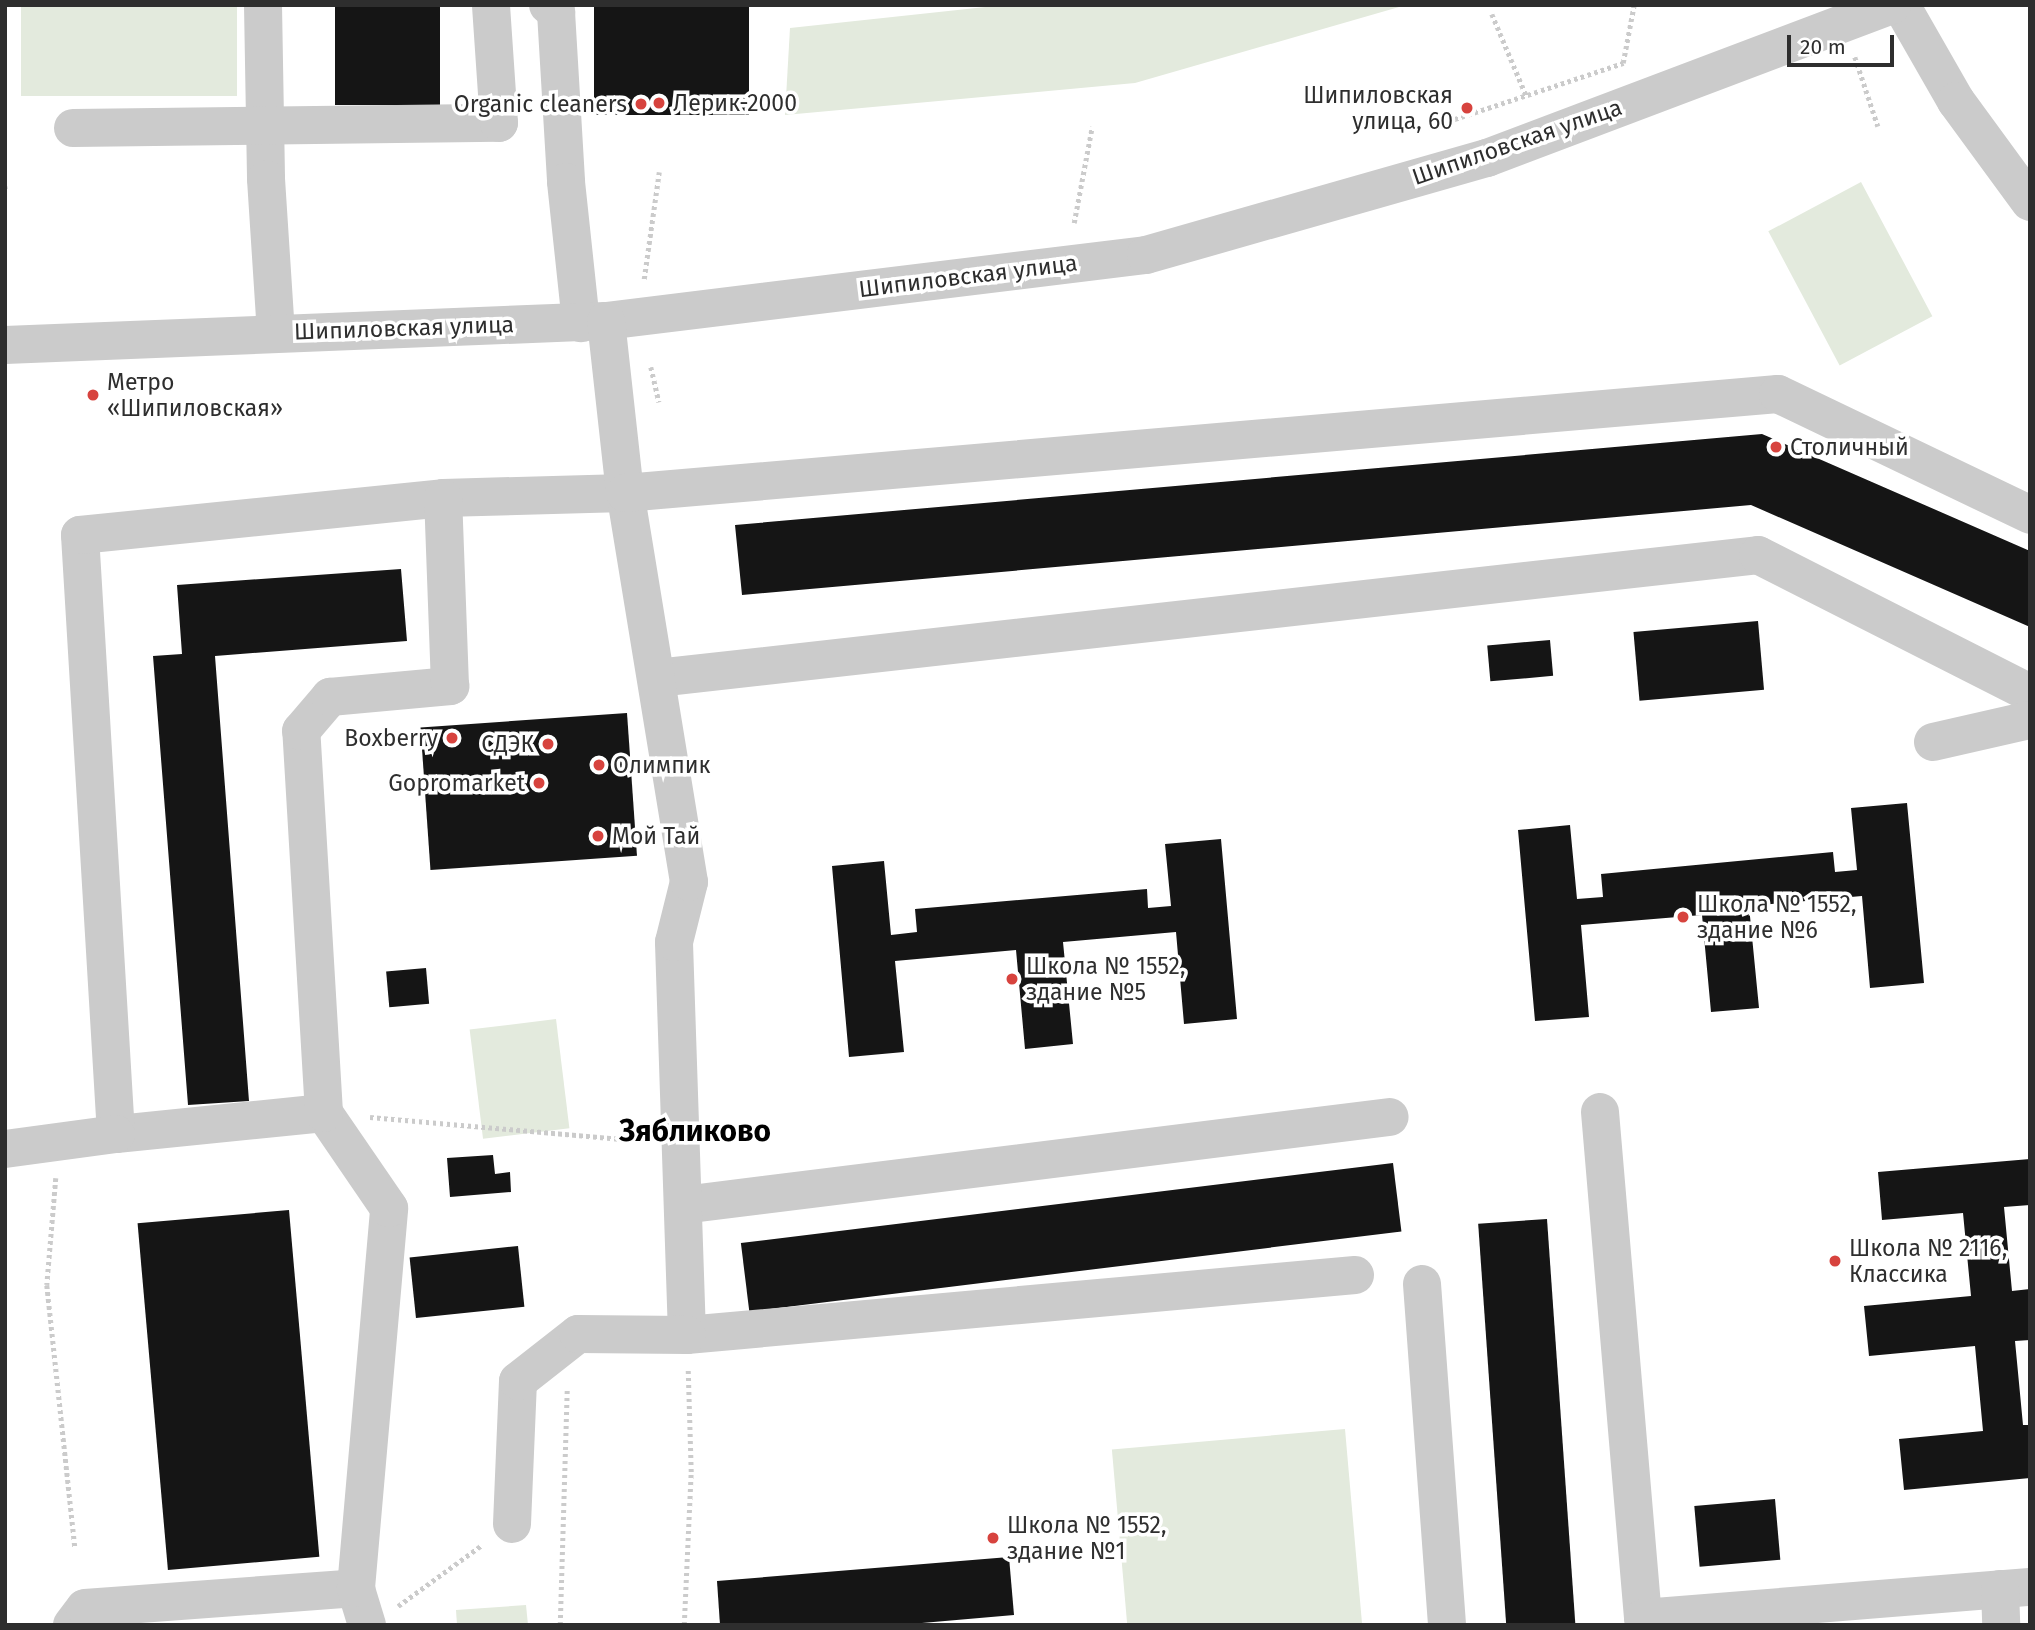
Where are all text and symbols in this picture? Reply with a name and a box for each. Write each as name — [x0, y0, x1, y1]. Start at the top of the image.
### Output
scale bar — [1790, 21, 1897, 65]
text: 20 m — [1800, 34, 1846, 60]
place label: Шипиловская улица, 60 — [1303, 81, 1453, 135]
place label: Лерик-2000 — [673, 89, 797, 117]
place label: Organic cleaners — [454, 90, 627, 118]
street label: Шипиловская улица — [1409, 93, 1625, 191]
marker: Лерик-2000 — [651, 95, 667, 111]
marker: Organic cleaners — [633, 96, 649, 112]
marker: Шипиловская улица, 60 — [1459, 100, 1475, 116]
street label: Шипиловская улица — [857, 249, 1079, 303]
street label: Шипиловская улица — [294, 310, 514, 346]
place label: Метро «Шипиловская» — [107, 368, 283, 422]
marker: Метро «Шипиловская» — [85, 387, 101, 403]
place label: Столичный — [1790, 433, 1909, 461]
marker: Столичный — [1768, 439, 1784, 455]
place label: Boxberry — [344, 724, 438, 752]
marker: Boxberry — [444, 730, 460, 746]
place label: СДЭК — [481, 730, 534, 758]
marker: СДЭК — [540, 736, 556, 752]
place label: Олимпик — [613, 751, 710, 779]
marker: Олимпик — [591, 757, 607, 773]
place label: Gopromarket — [388, 769, 525, 797]
marker: Gopromarket — [531, 775, 547, 791]
place label: Мой Тай — [612, 822, 700, 850]
marker: Мой Тай — [590, 828, 606, 844]
place label: Школа № 1552, здание №6 — [1697, 890, 1856, 944]
marker: Школа № 1552, здание №6 — [1675, 909, 1691, 925]
place label: Школа № 1552, здание №5 — [1026, 952, 1185, 1006]
marker: Школа № 1552, здание №5 — [1004, 971, 1020, 987]
district label: Зябликово — [619, 1113, 771, 1149]
place label: Школа № 2116, Классика — [1849, 1234, 2007, 1288]
marker: Школа № 2116, Классика — [1827, 1253, 1843, 1269]
place label: Школа № 1552, здание №1 — [1007, 1511, 1166, 1565]
marker: Школа № 1552, здание №1 — [985, 1530, 1001, 1546]

